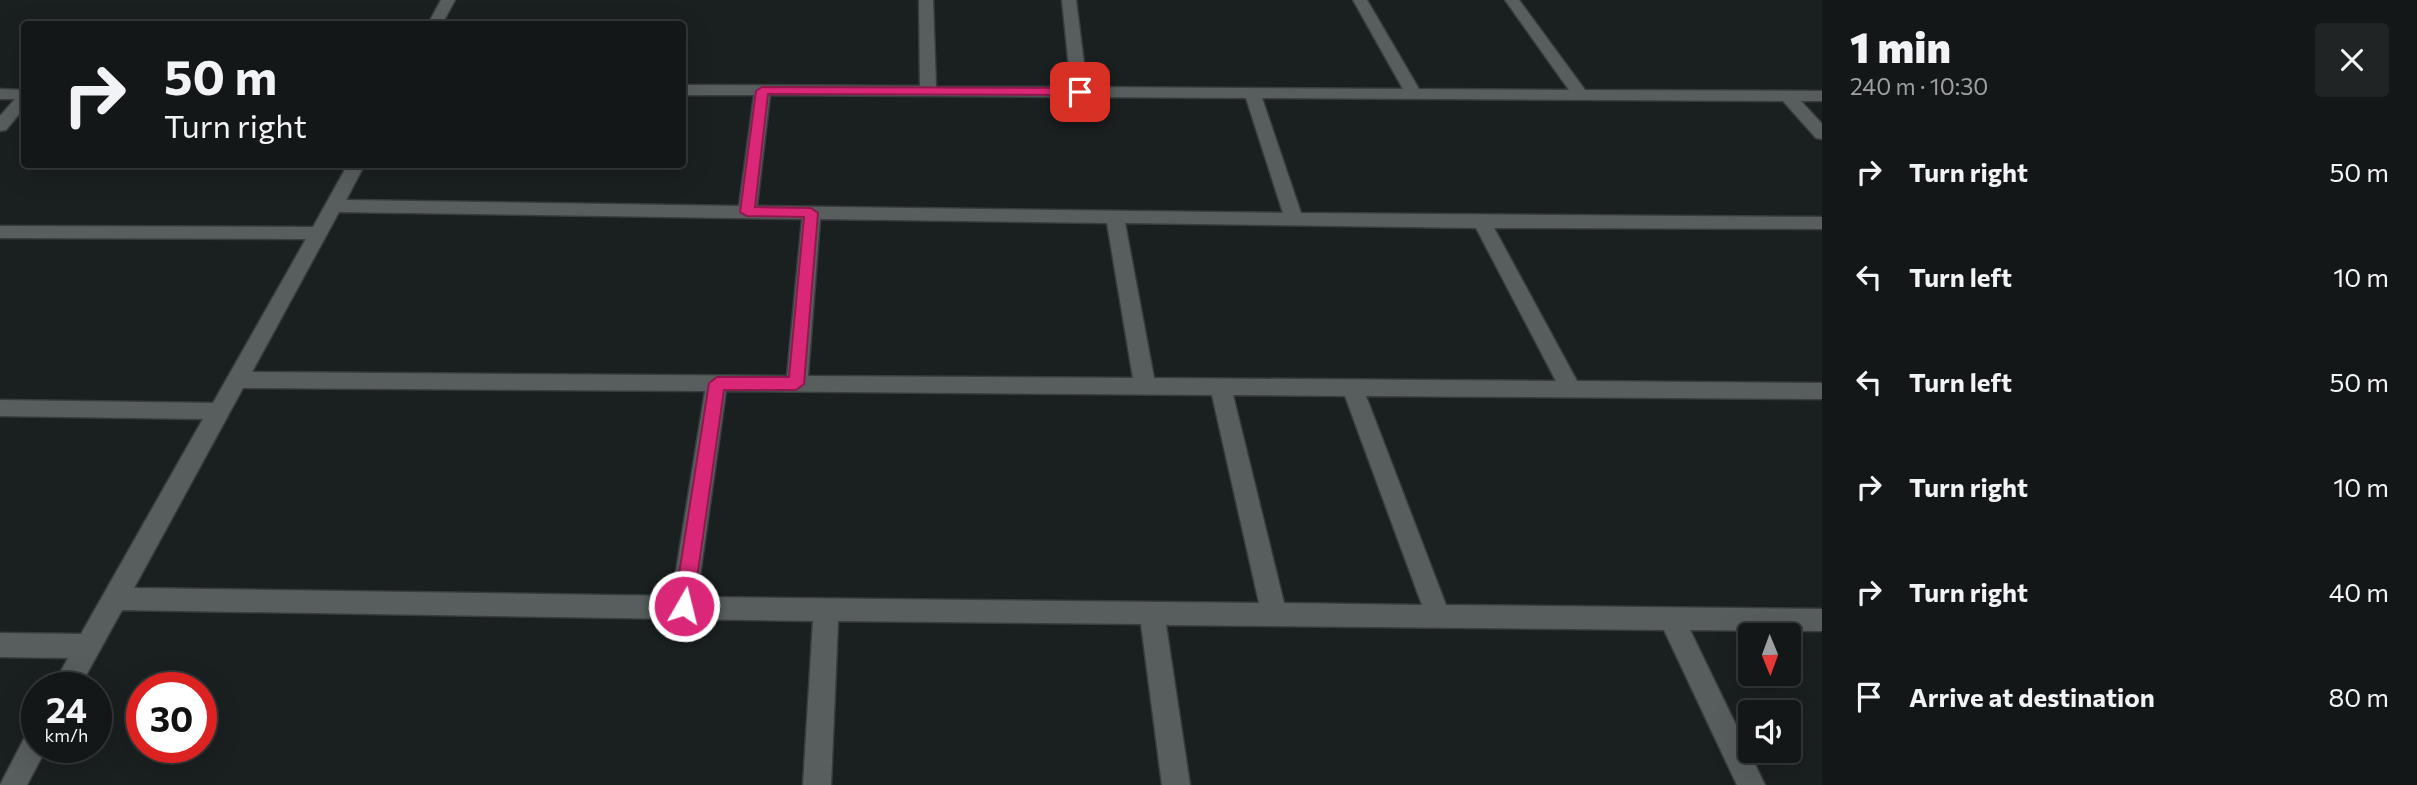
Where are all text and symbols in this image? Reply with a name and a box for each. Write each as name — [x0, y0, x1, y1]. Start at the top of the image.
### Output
text: 1 min — [1850, 20, 1951, 72]
button: close — [2315, 23, 2389, 97]
text: 50 m — [164, 45, 277, 105]
icon: right — [49, 49, 140, 140]
pin — [1050, 62, 1110, 122]
text: 240 m · 10:30 — [1850, 72, 1988, 100]
icon: arrive — [1061, 73, 1099, 111]
text: Turn right — [164, 105, 307, 145]
icon: right — [1850, 153, 1888, 191]
text: Turn right — [1909, 156, 2028, 187]
text: 50 m — [2329, 156, 2389, 187]
icon: left — [1850, 258, 1888, 296]
text: Turn left — [1909, 261, 2012, 292]
text: 10 m — [2333, 261, 2389, 292]
icon: left — [1850, 363, 1888, 401]
text: Turn left — [1909, 366, 2012, 397]
text: 50 m — [2329, 366, 2389, 397]
icon: right — [1850, 468, 1888, 506]
text: Turn right — [1909, 471, 2028, 502]
text: 10 m — [2333, 471, 2389, 502]
position arrow — [647, 569, 721, 643]
icon: right — [1850, 573, 1888, 611]
text: Turn right — [1909, 576, 2028, 607]
text: 40 m — [2329, 576, 2389, 607]
north arrow — [1738, 623, 1801, 686]
map controls — [1738, 623, 1801, 763]
speed limit sign: 30 — [126, 672, 217, 763]
icon: arrive — [1850, 678, 1888, 716]
text: Arrive at destination — [1909, 681, 2155, 712]
text: 80 m — [2329, 681, 2389, 712]
text: 24 — [46, 687, 87, 730]
button: sound — [1738, 700, 1801, 763]
text: km/h — [45, 724, 88, 746]

